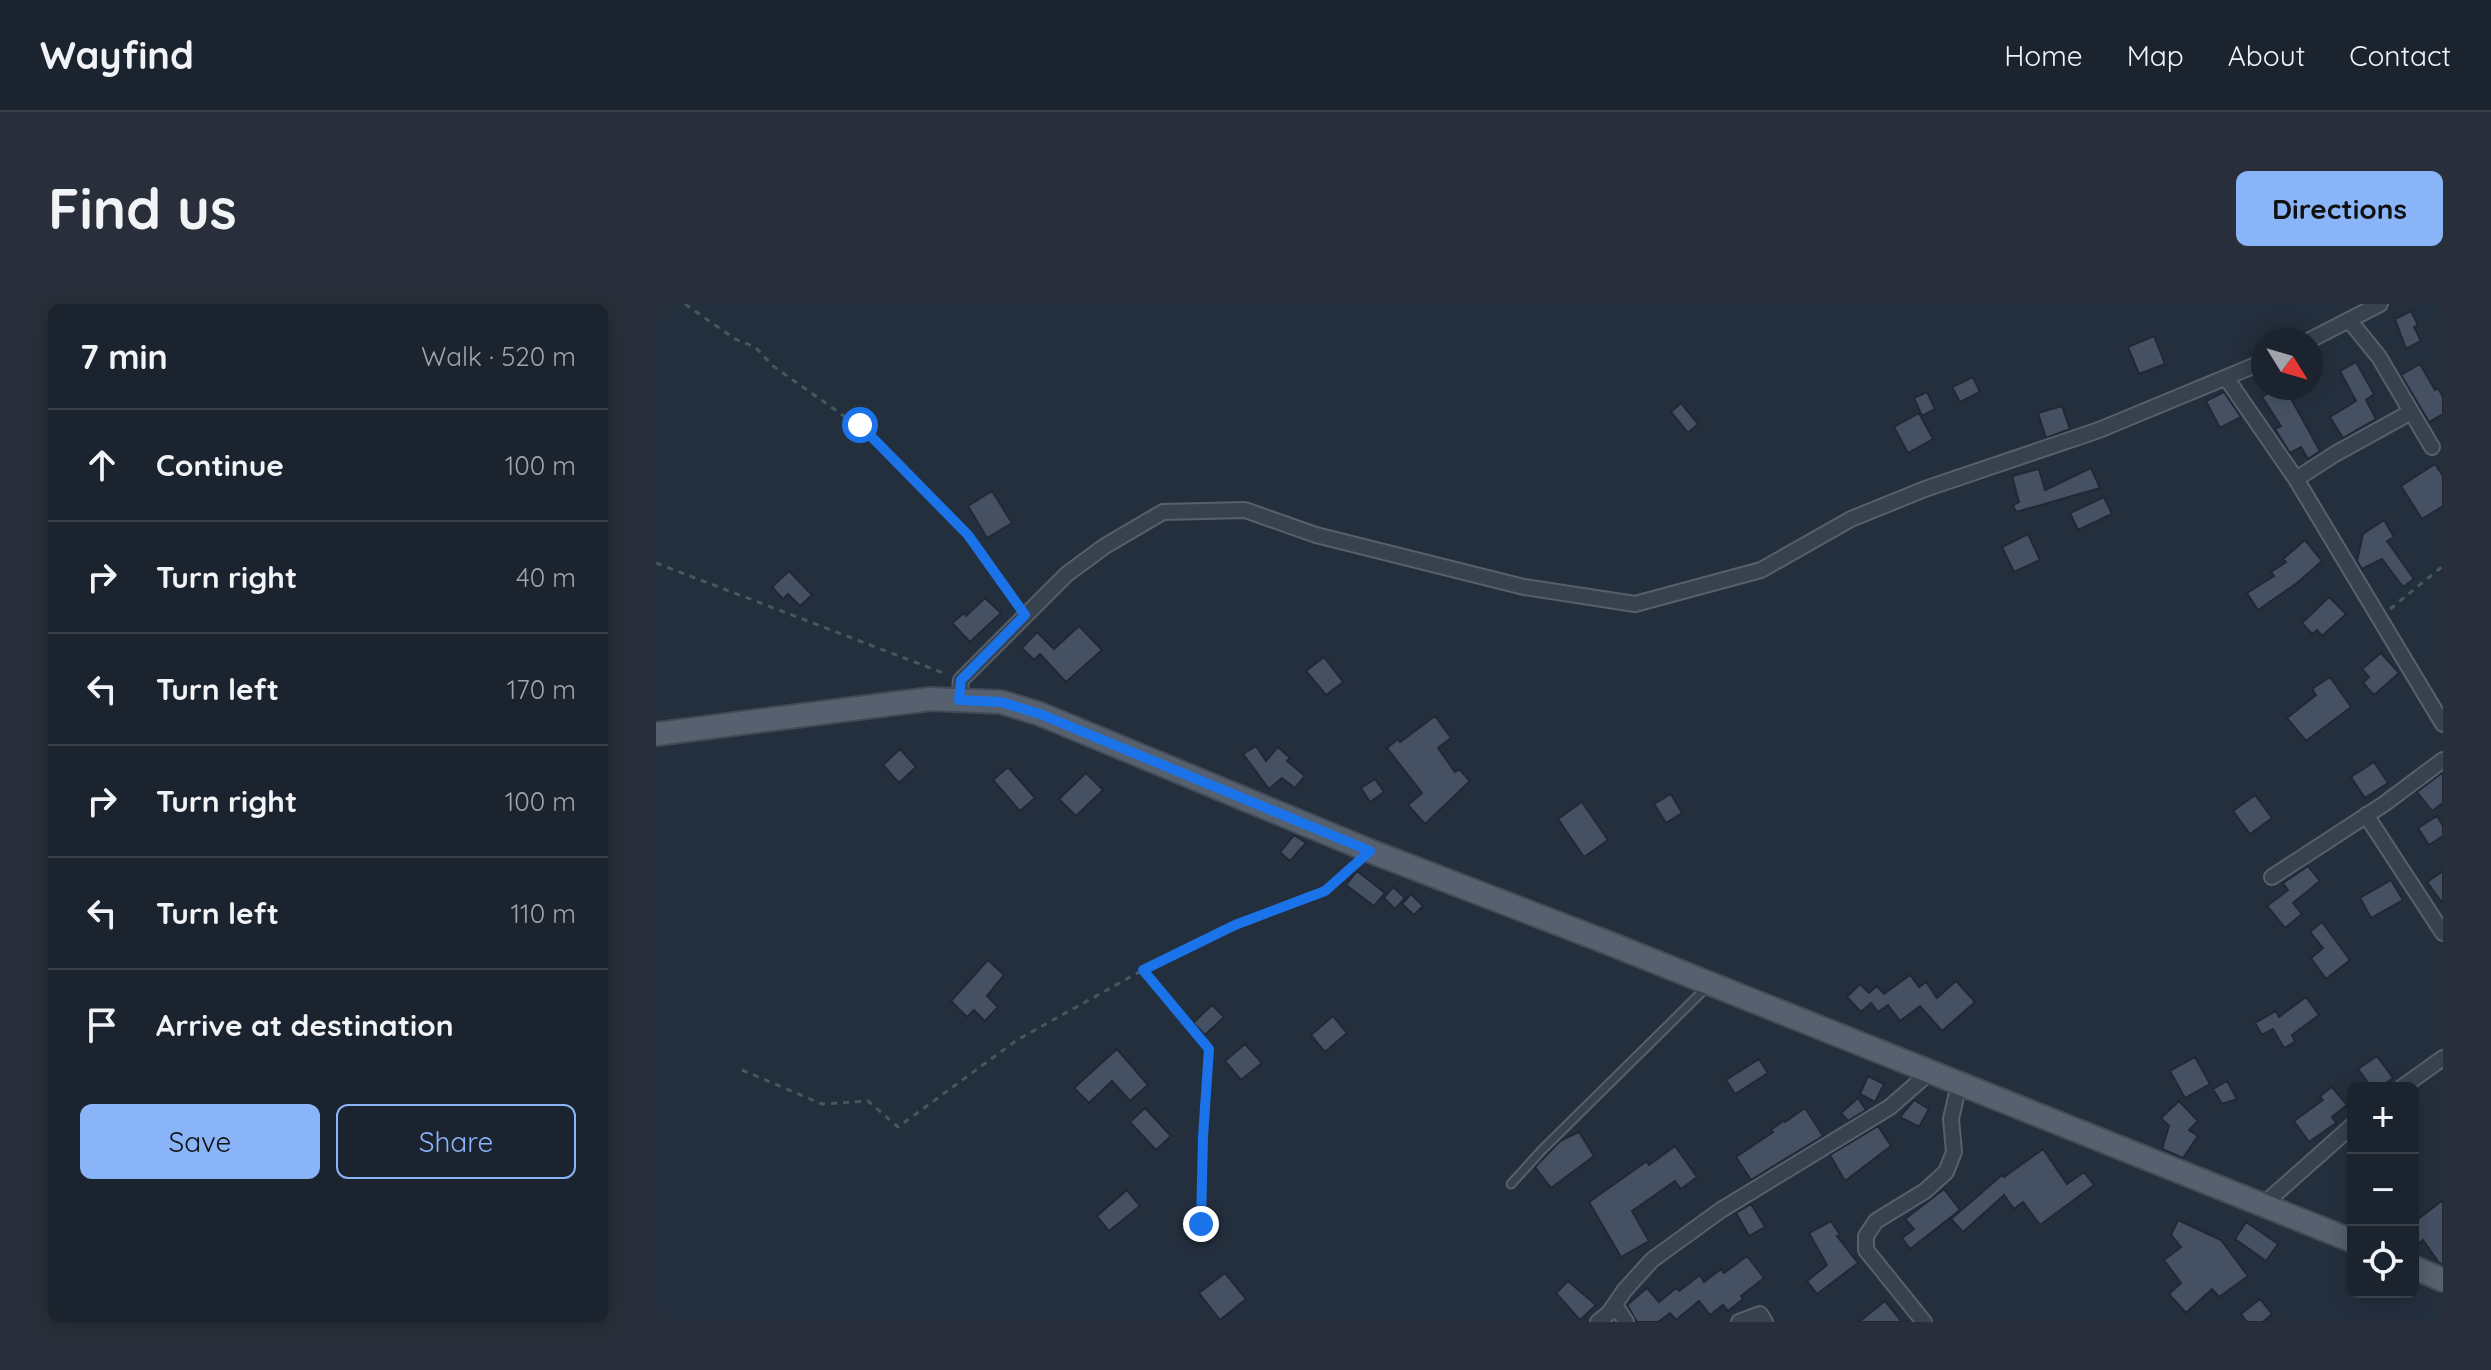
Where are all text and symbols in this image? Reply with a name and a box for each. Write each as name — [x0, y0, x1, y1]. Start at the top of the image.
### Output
text: Wayfind — [40, 31, 194, 79]
text: Home — [2004, 38, 2083, 73]
text: Map — [2127, 38, 2184, 73]
text: About — [2228, 38, 2305, 73]
text: Contact — [2349, 38, 2451, 73]
button: Directions — [2236, 171, 2443, 246]
text: Find us — [48, 173, 237, 243]
north arrow — [2251, 328, 2323, 400]
text: 7 min — [80, 335, 168, 378]
text: Walk · 520 m — [421, 340, 576, 373]
route start — [842, 407, 878, 443]
icon: ahead — [80, 443, 124, 487]
text: Continue — [156, 446, 284, 484]
text: 100 m — [505, 449, 576, 482]
icon: right — [80, 555, 124, 599]
text: Turn right — [156, 558, 297, 596]
text: 40 m — [516, 561, 576, 594]
icon: left — [80, 667, 124, 711]
text: Turn left — [156, 670, 279, 708]
text: 170 m — [507, 673, 576, 706]
icon: right — [80, 779, 124, 823]
text: Turn right — [156, 782, 297, 820]
text: 100 m — [505, 785, 576, 818]
icon: left — [80, 891, 124, 935]
text: Turn left — [156, 894, 279, 932]
text: 110 m — [510, 897, 576, 930]
icon: arrive — [80, 1003, 124, 1047]
text: Arrive at destination — [156, 1006, 454, 1044]
map controls — [2347, 1082, 2419, 1298]
button: + — [2347, 1082, 2419, 1154]
button: Save — [80, 1104, 320, 1179]
button: Share — [336, 1104, 576, 1179]
button: − — [2347, 1154, 2419, 1226]
route end — [1183, 1206, 1219, 1242]
button: locate — [2347, 1226, 2419, 1298]

